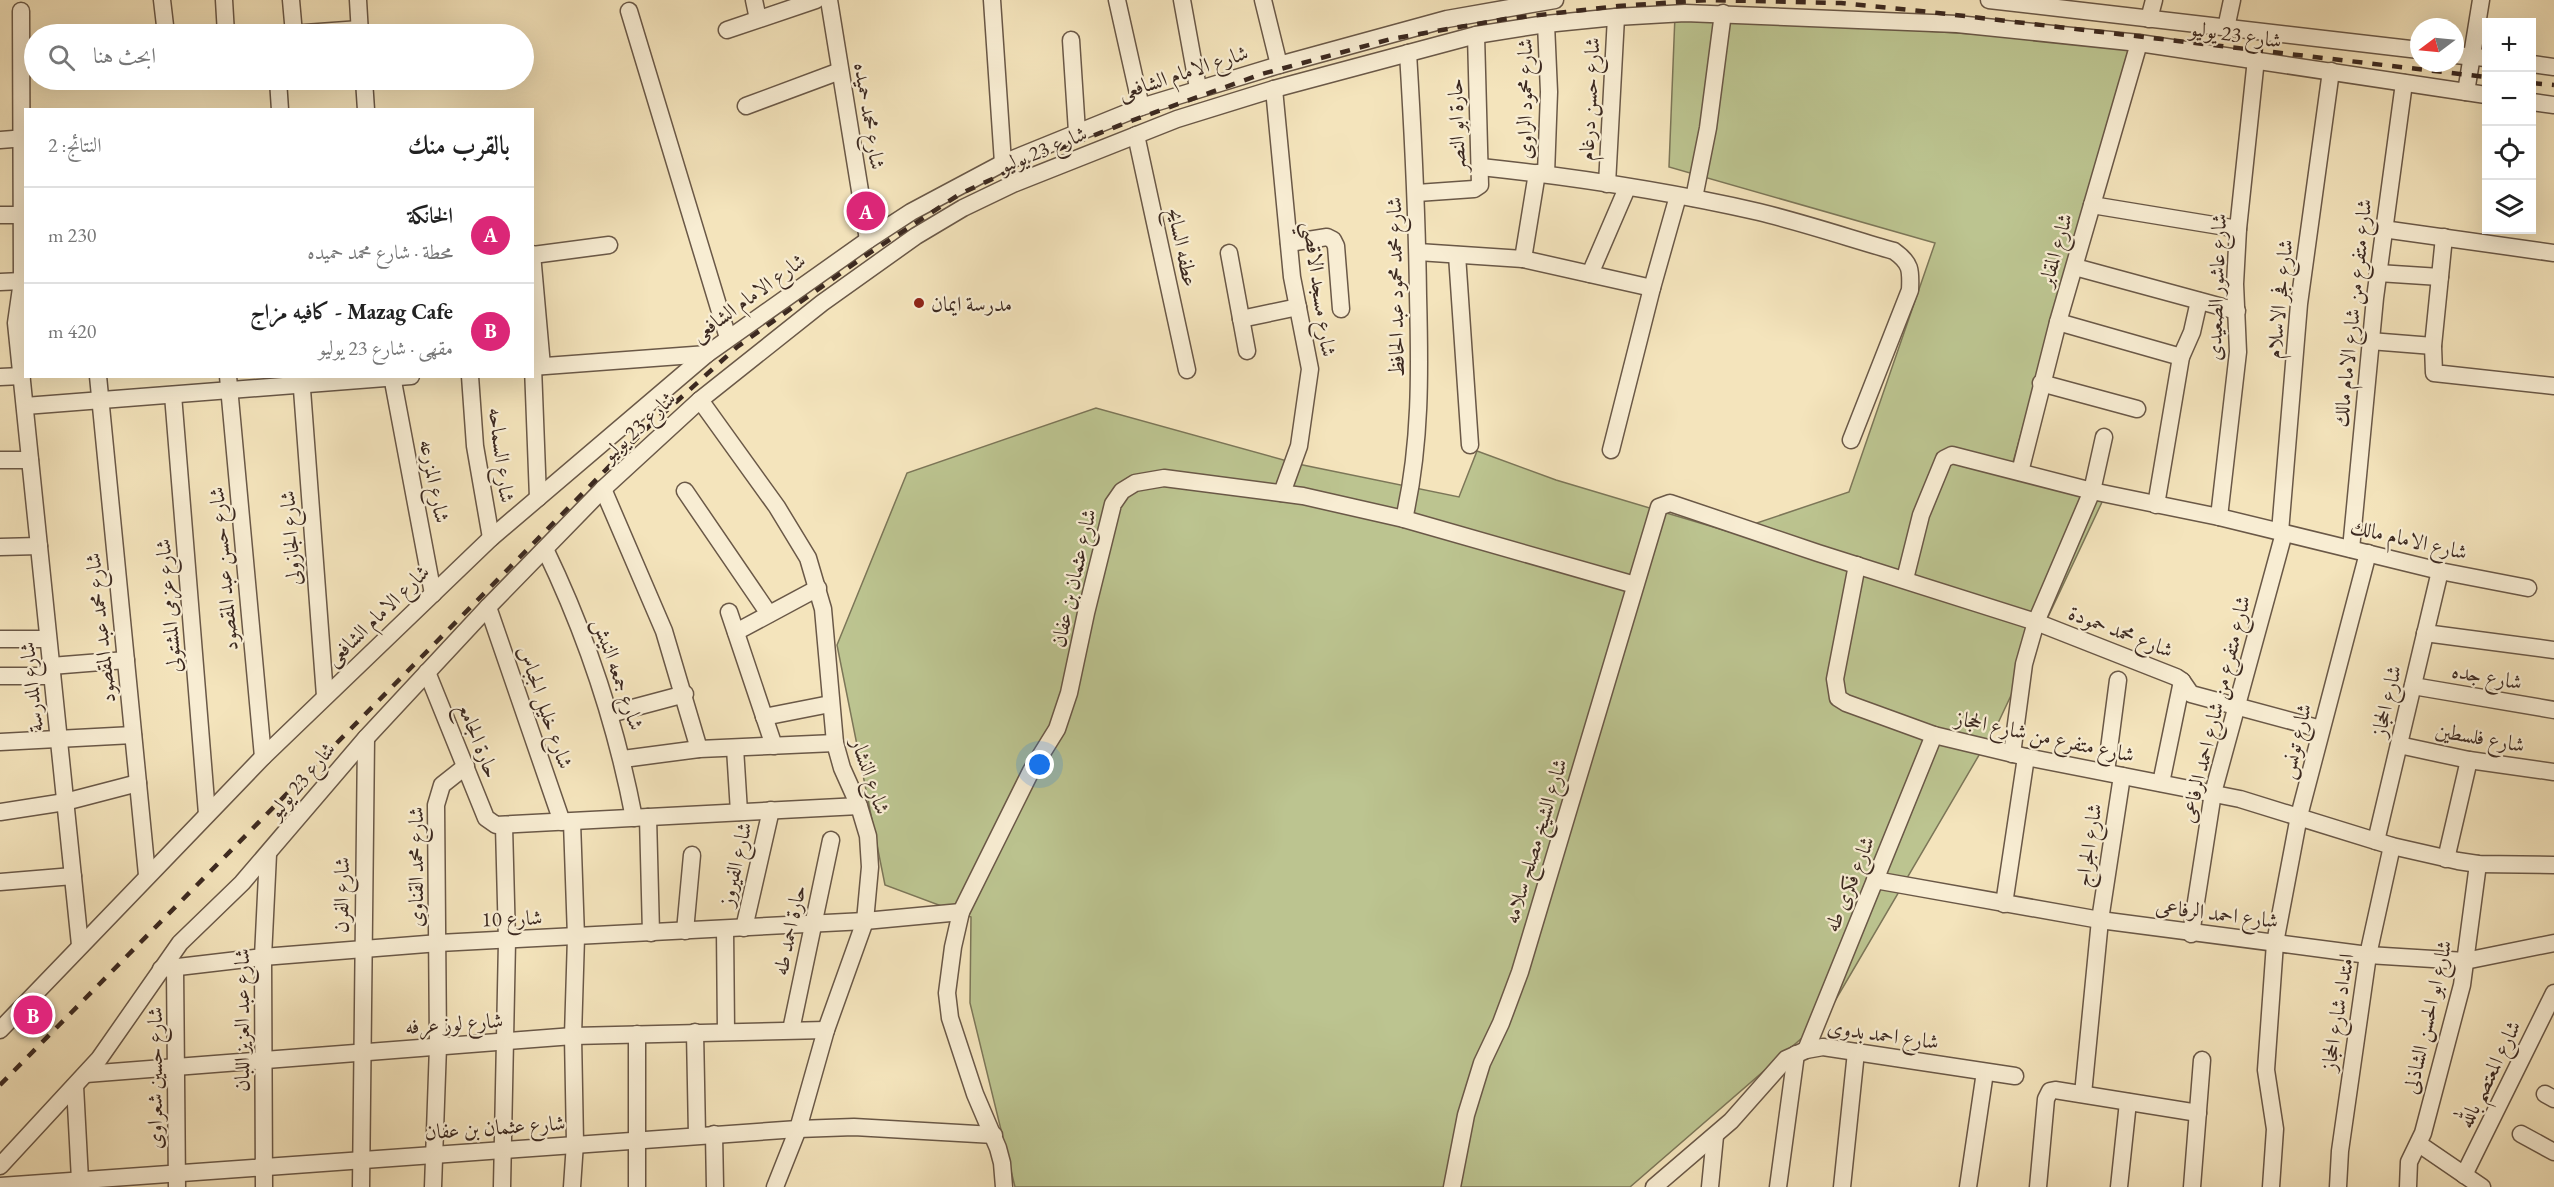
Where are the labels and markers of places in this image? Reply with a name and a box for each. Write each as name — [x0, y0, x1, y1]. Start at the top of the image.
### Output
pin: A — [846, 188, 886, 234]
place label: مدرسة ايمان — [931, 290, 1012, 317]
marker: مدرسة ايمان — [912, 296, 926, 310]
pin: B — [14, 992, 52, 1038]

